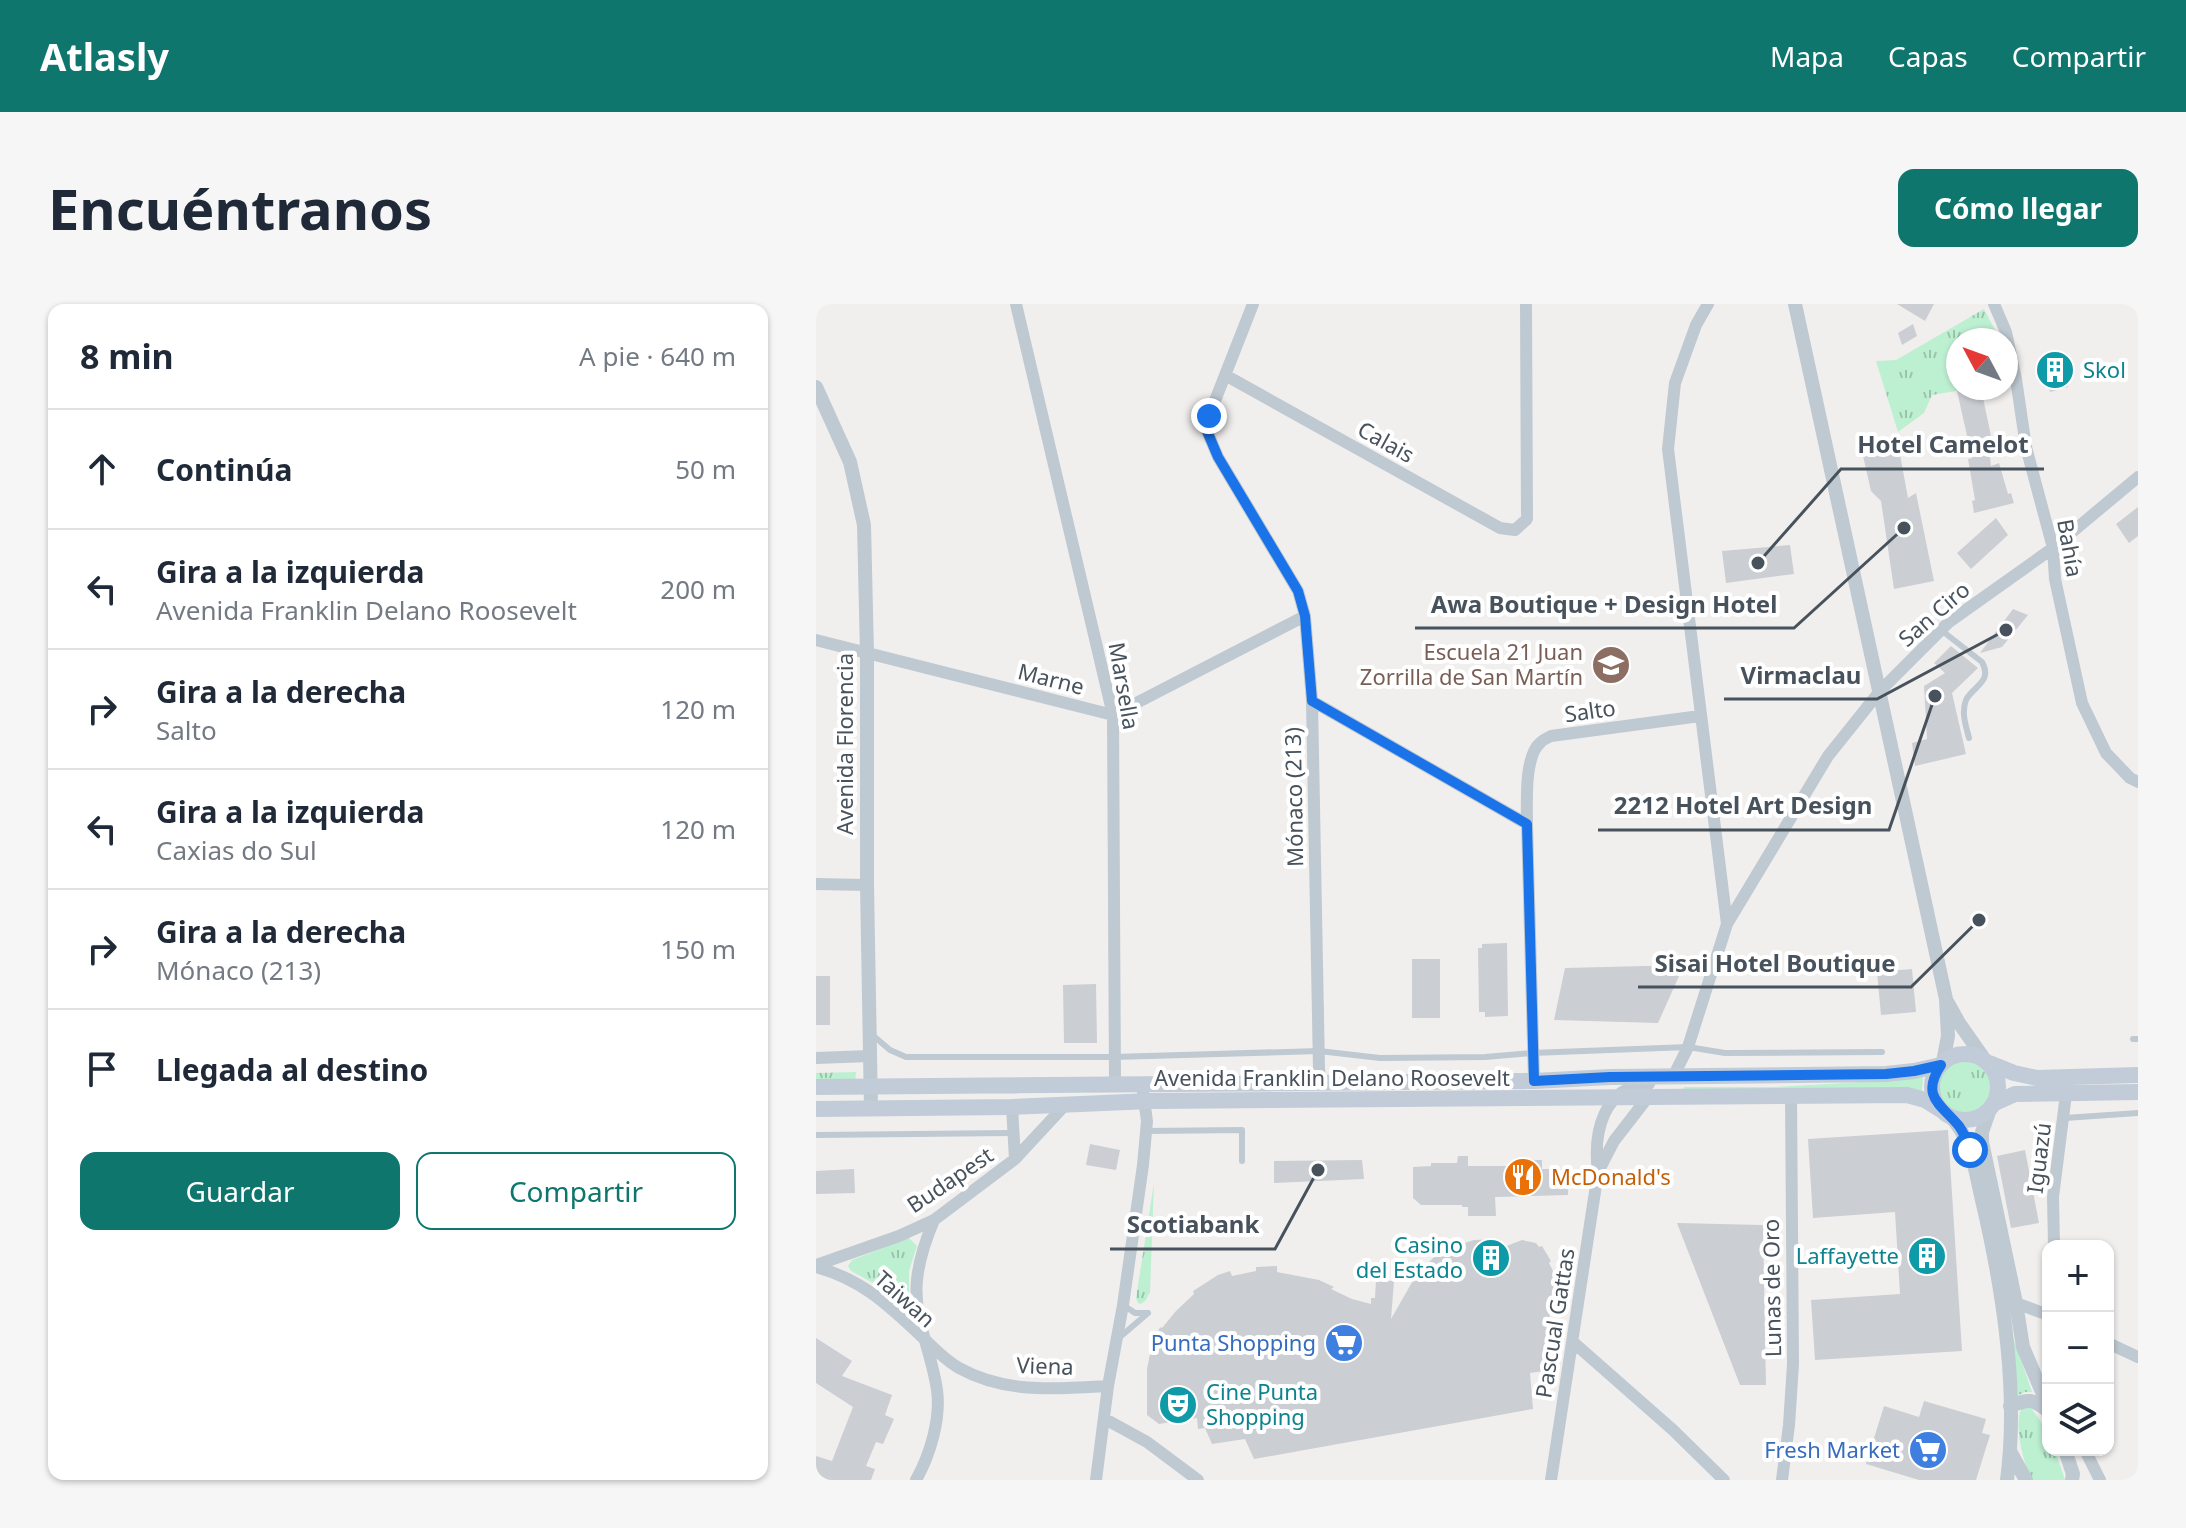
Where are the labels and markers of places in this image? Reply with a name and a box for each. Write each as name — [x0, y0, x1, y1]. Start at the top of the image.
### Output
building icon: Skol — [2034, 349, 2076, 391]
place label: Skol — [2083, 354, 2126, 384]
callout: Hotel Camelot — [1841, 421, 2044, 469]
callout: Awa Boutique + Design Hotel — [1415, 580, 1794, 628]
place label: Escuela 21 Juan Zorrilla de San Martín — [1360, 636, 1583, 691]
school or university icon: Escuela 21 Juan Zorrilla de San Martín — [1590, 644, 1632, 686]
callout: Virmaclau — [1724, 651, 1877, 699]
callout: 2212 Hotel Art Design — [1598, 782, 1889, 830]
callout: Sisai Hotel Boutique — [1638, 939, 1911, 987]
restaurant icon: McDonald's — [1502, 1156, 1544, 1198]
place label: McDonald's — [1551, 1161, 1671, 1191]
callout: Scotiabank — [1110, 1201, 1275, 1249]
place label: Casino del Estado — [1356, 1229, 1463, 1284]
building icon: Laffayette — [1906, 1235, 1948, 1277]
building icon: Casino del Estado — [1470, 1237, 1512, 1279]
place label: Laffayette — [1796, 1240, 1899, 1270]
supermarket icon: Punta Shopping — [1323, 1322, 1365, 1364]
place label: Punta Shopping — [1151, 1327, 1316, 1357]
place label: Cine Punta Shopping — [1206, 1376, 1318, 1431]
theatre icon: Cine Punta Shopping — [1157, 1384, 1199, 1426]
supermarket icon: Fresh Market — [1907, 1429, 1949, 1471]
place label: Fresh Market — [1764, 1434, 1900, 1464]

